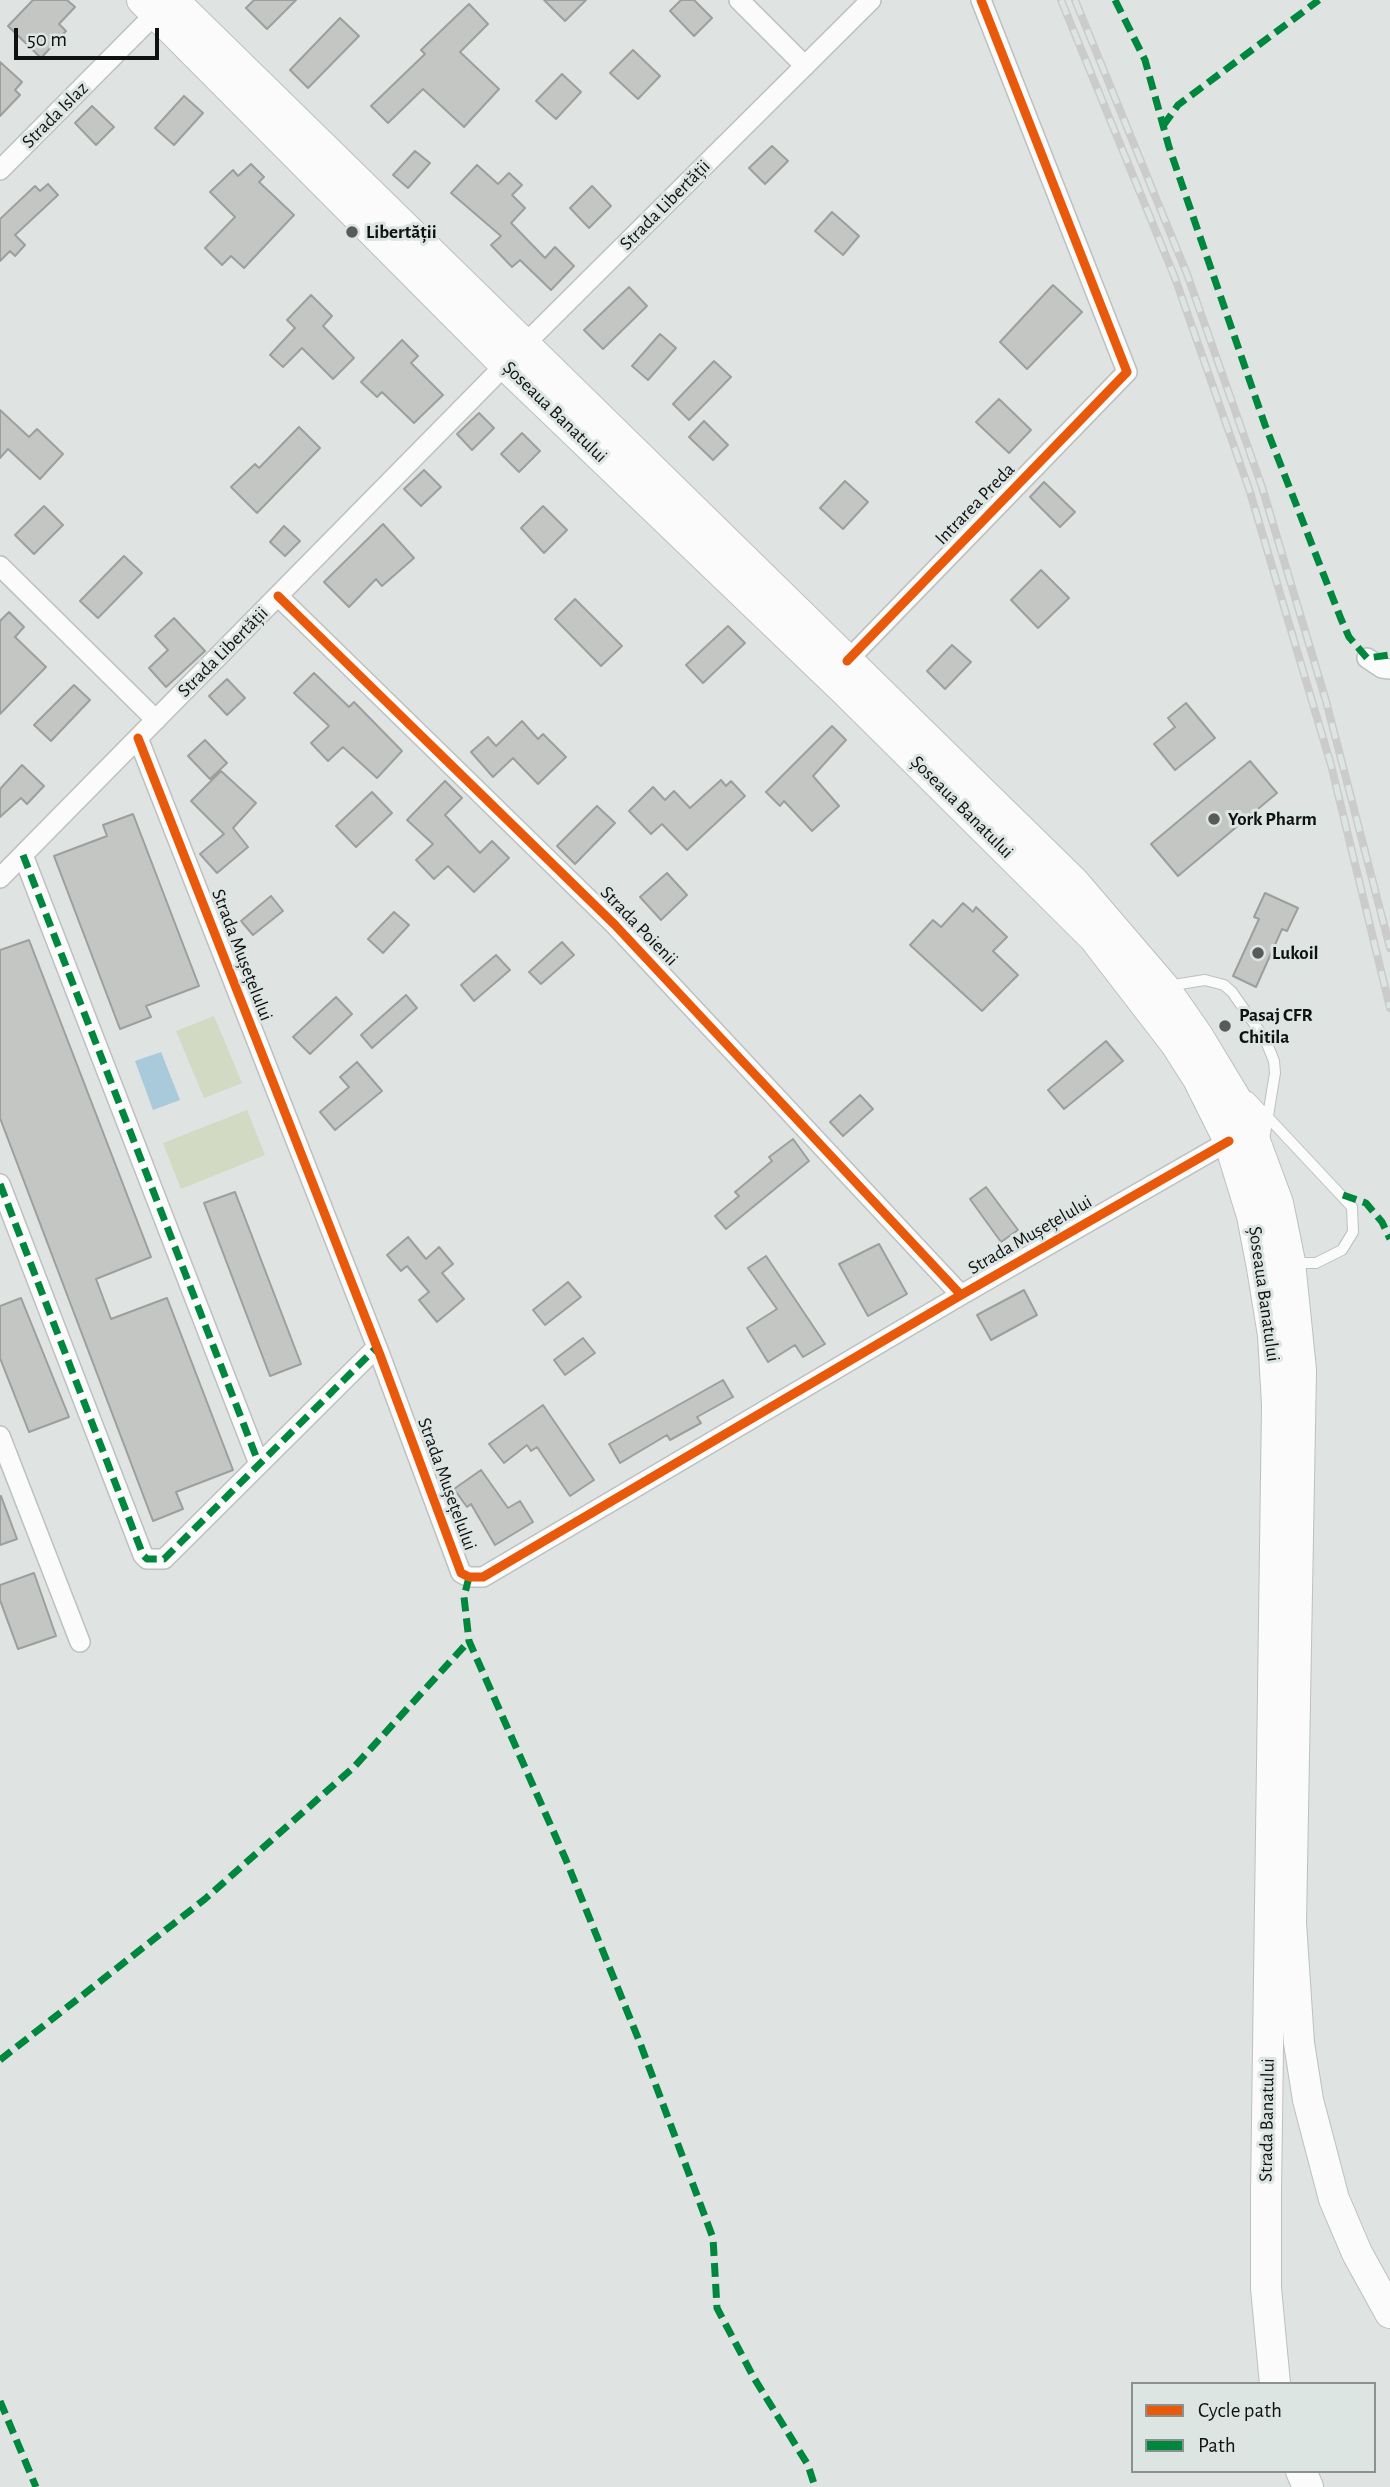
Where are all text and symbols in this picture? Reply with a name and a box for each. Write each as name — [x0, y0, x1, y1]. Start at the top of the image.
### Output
scale bar — [18, 14, 163, 58]
text: 50 m — [27, 29, 67, 50]
street label: Strada Islaz — [17, 77, 93, 153]
street label: Strada Libertății — [615, 155, 715, 255]
place label: Libertății — [366, 221, 437, 243]
marker: Libertății — [344, 224, 360, 240]
street label: Șoseaua Banatului — [498, 356, 612, 468]
street label: Intrarea Preda — [930, 458, 1020, 550]
street label: Strada Libertății — [173, 602, 273, 702]
street label: Șoseaua Banatului — [906, 751, 1018, 863]
place label: York Pharm — [1228, 808, 1317, 830]
marker: York Pharm — [1206, 811, 1222, 827]
street label: Strada Poienii — [595, 881, 683, 971]
street label: Strada Mușețelului — [206, 886, 278, 1024]
place label: Lukoil — [1272, 942, 1319, 964]
marker: Lukoil — [1250, 945, 1266, 961]
place label: Pasaj CFR Chitila — [1239, 1004, 1313, 1048]
marker: Pasaj CFR Chitila — [1217, 1018, 1233, 1034]
street label: Strada Mușețelului — [964, 1190, 1096, 1280]
street label: Șoseaua Banatului — [1243, 1225, 1285, 1363]
street label: Strada Mușețelului — [412, 1415, 482, 1553]
street label: Strada Banatului — [1255, 2058, 1279, 2182]
legend — [1131, 2382, 1376, 2473]
text: Cycle path — [1198, 2400, 1282, 2421]
text: Path — [1198, 2435, 1236, 2456]

